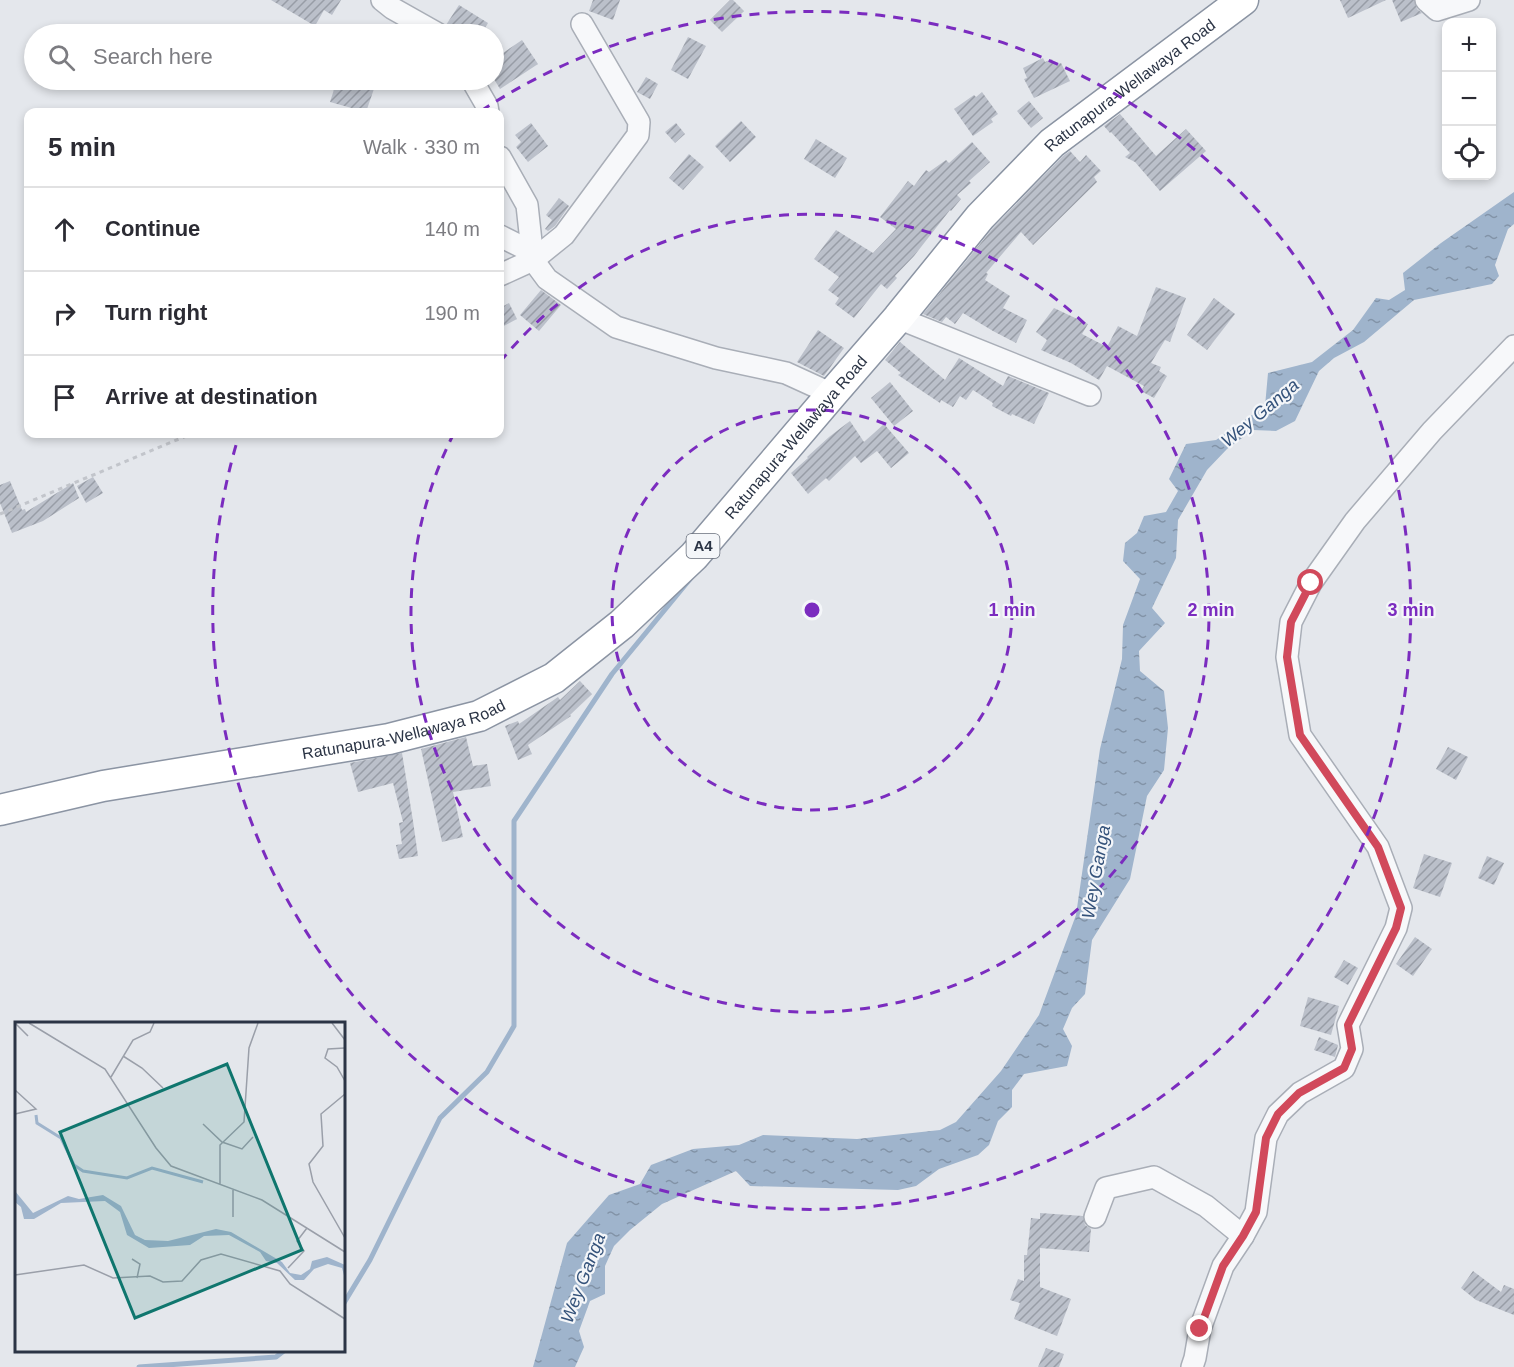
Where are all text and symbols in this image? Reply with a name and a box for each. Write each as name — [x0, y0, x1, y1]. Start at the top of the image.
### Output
street label: Ratunapura-Wellawaya Road — [1041, 16, 1218, 155]
map controls — [1442, 18, 1496, 180]
button: + — [1442, 18, 1496, 72]
search box — [24, 24, 504, 90]
icon: search — [45, 41, 78, 74]
text: Search here — [93, 44, 213, 69]
button: − — [1442, 72, 1496, 126]
button: locate — [1442, 126, 1496, 180]
text: 5 min — [48, 132, 116, 162]
text: Walk · 330 m — [363, 136, 480, 158]
icon: ahead — [48, 213, 81, 246]
text: Continue — [105, 216, 200, 241]
text: 140 m — [424, 218, 480, 240]
icon: right — [48, 297, 81, 330]
text: Turn right — [105, 300, 207, 325]
text: 190 m — [424, 302, 480, 324]
street label: Ratunapura-Wellawaya Road — [722, 352, 870, 522]
water label: Wey Ganga — [1217, 375, 1303, 451]
icon: arrive — [48, 381, 81, 414]
text: Arrive at destination — [105, 384, 318, 409]
road number: A4 — [686, 534, 720, 558]
route start — [1297, 569, 1323, 595]
centre of rings — [802, 600, 822, 620]
text: 1 min — [988, 600, 1036, 620]
text: 2 min — [1187, 600, 1235, 620]
text: 3 min — [1387, 600, 1435, 620]
street label: Ratunapura-Wellawaya Road — [301, 696, 508, 762]
water label: Wey Ganga — [1078, 824, 1114, 920]
inset map — [15, 1022, 345, 1352]
water label: Wey Ganga — [557, 1230, 609, 1326]
route end — [1186, 1315, 1212, 1341]

